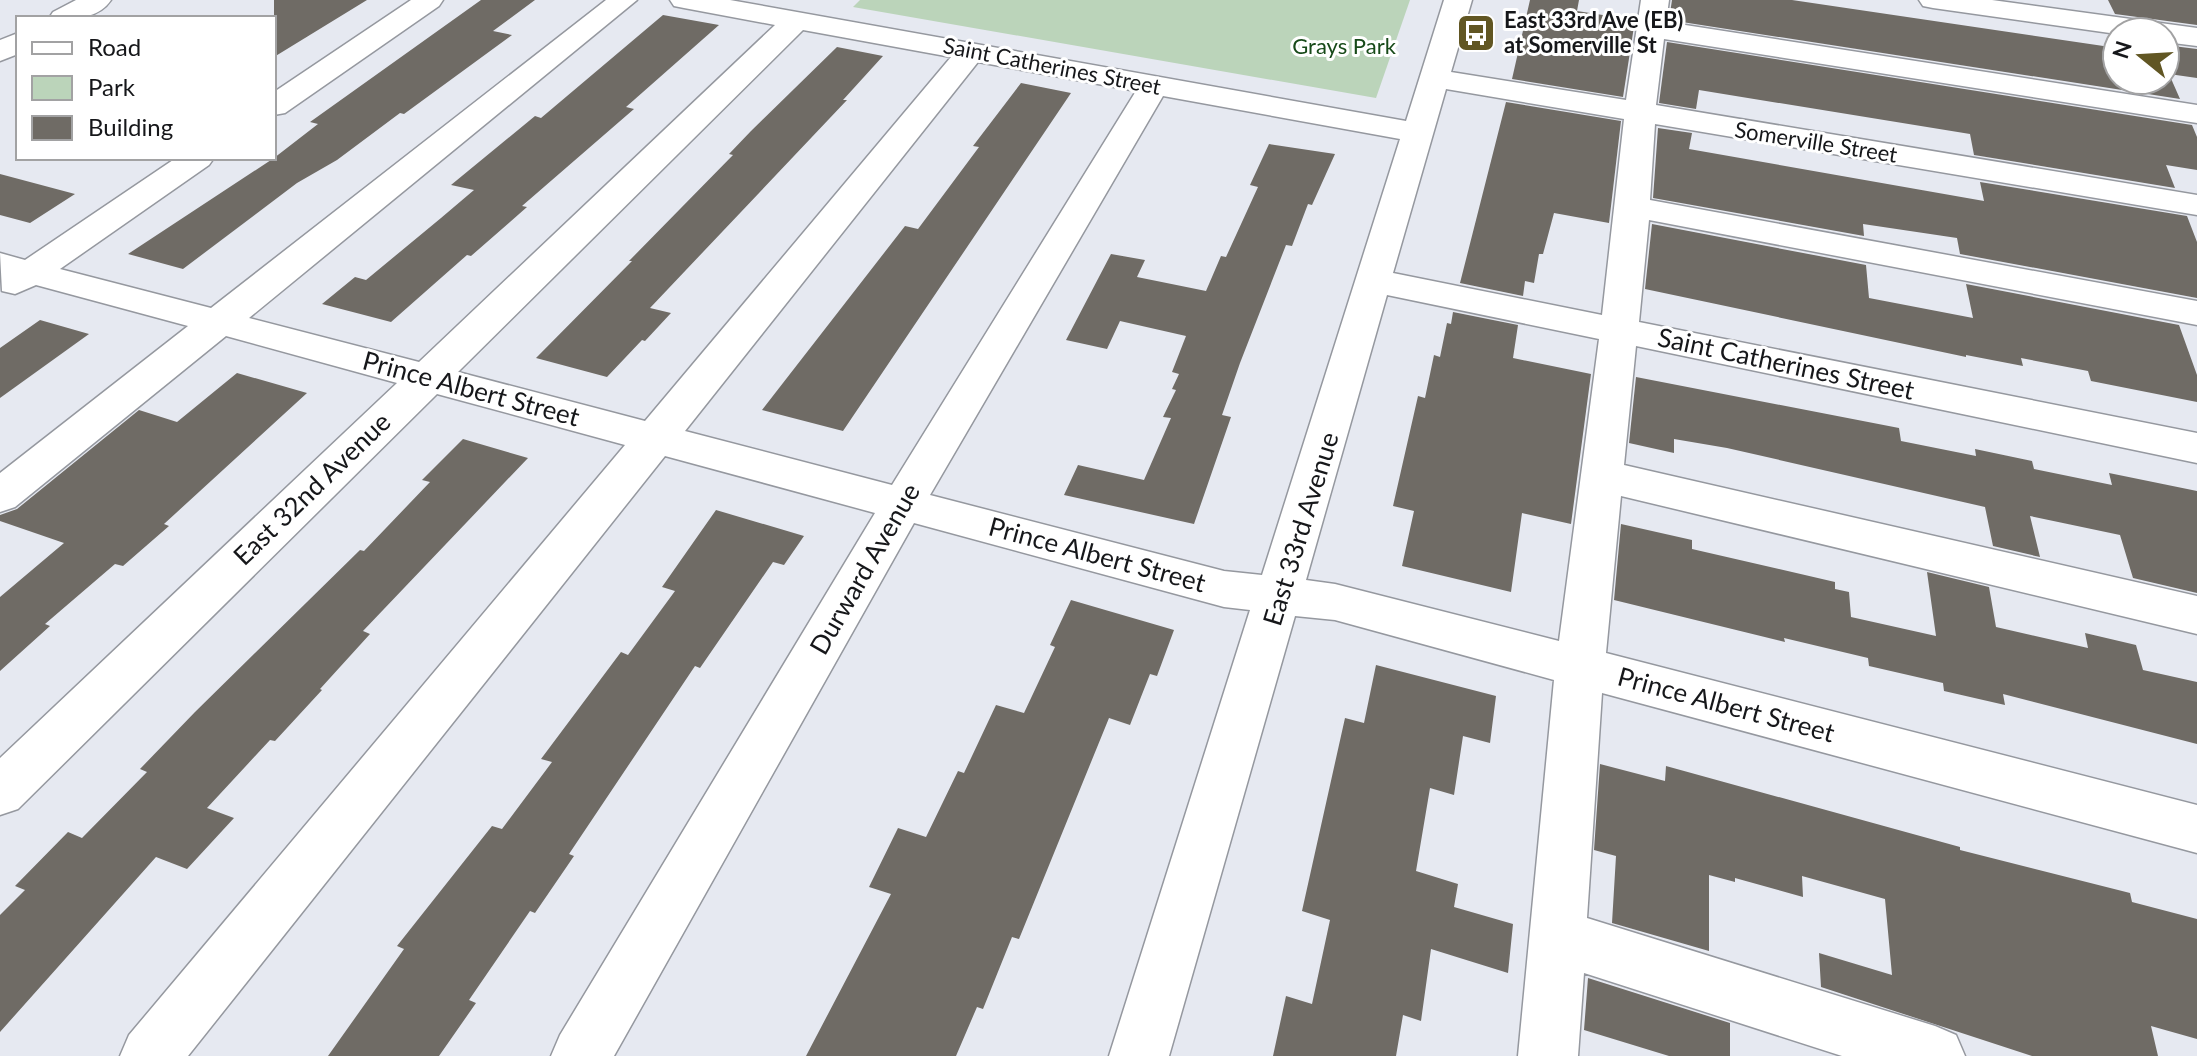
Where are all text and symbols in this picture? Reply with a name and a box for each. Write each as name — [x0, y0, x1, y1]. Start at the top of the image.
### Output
place label: East 33rd Ave (EB) at Somerville St — [1504, 6, 1683, 58]
bus stop icon: East 33rd Ave (EB) at Somerville St — [1455, 12, 1497, 54]
legend — [16, 16, 276, 160]
north arrow — [2101, 16, 2181, 96]
street label: Saint Catherines Street — [941, 31, 1163, 100]
text: Road — [88, 32, 141, 61]
park label: Grays Park — [1292, 32, 1397, 59]
text: N — [2106, 37, 2137, 62]
text: Park — [88, 72, 136, 101]
text: Building — [88, 112, 173, 141]
street label: Somerville Street — [1733, 115, 1899, 168]
street label: Saint Catherines Street — [1655, 320, 1918, 406]
street label: Prince Albert Street — [359, 344, 584, 433]
street label: East 32nd Avenue — [226, 405, 397, 571]
street label: East 33rd Avenue — [1255, 428, 1345, 629]
street label: Durward Avenue — [802, 477, 926, 660]
street label: Prince Albert Street — [985, 510, 1210, 599]
street label: Prince Albert Street — [1614, 660, 1839, 749]

